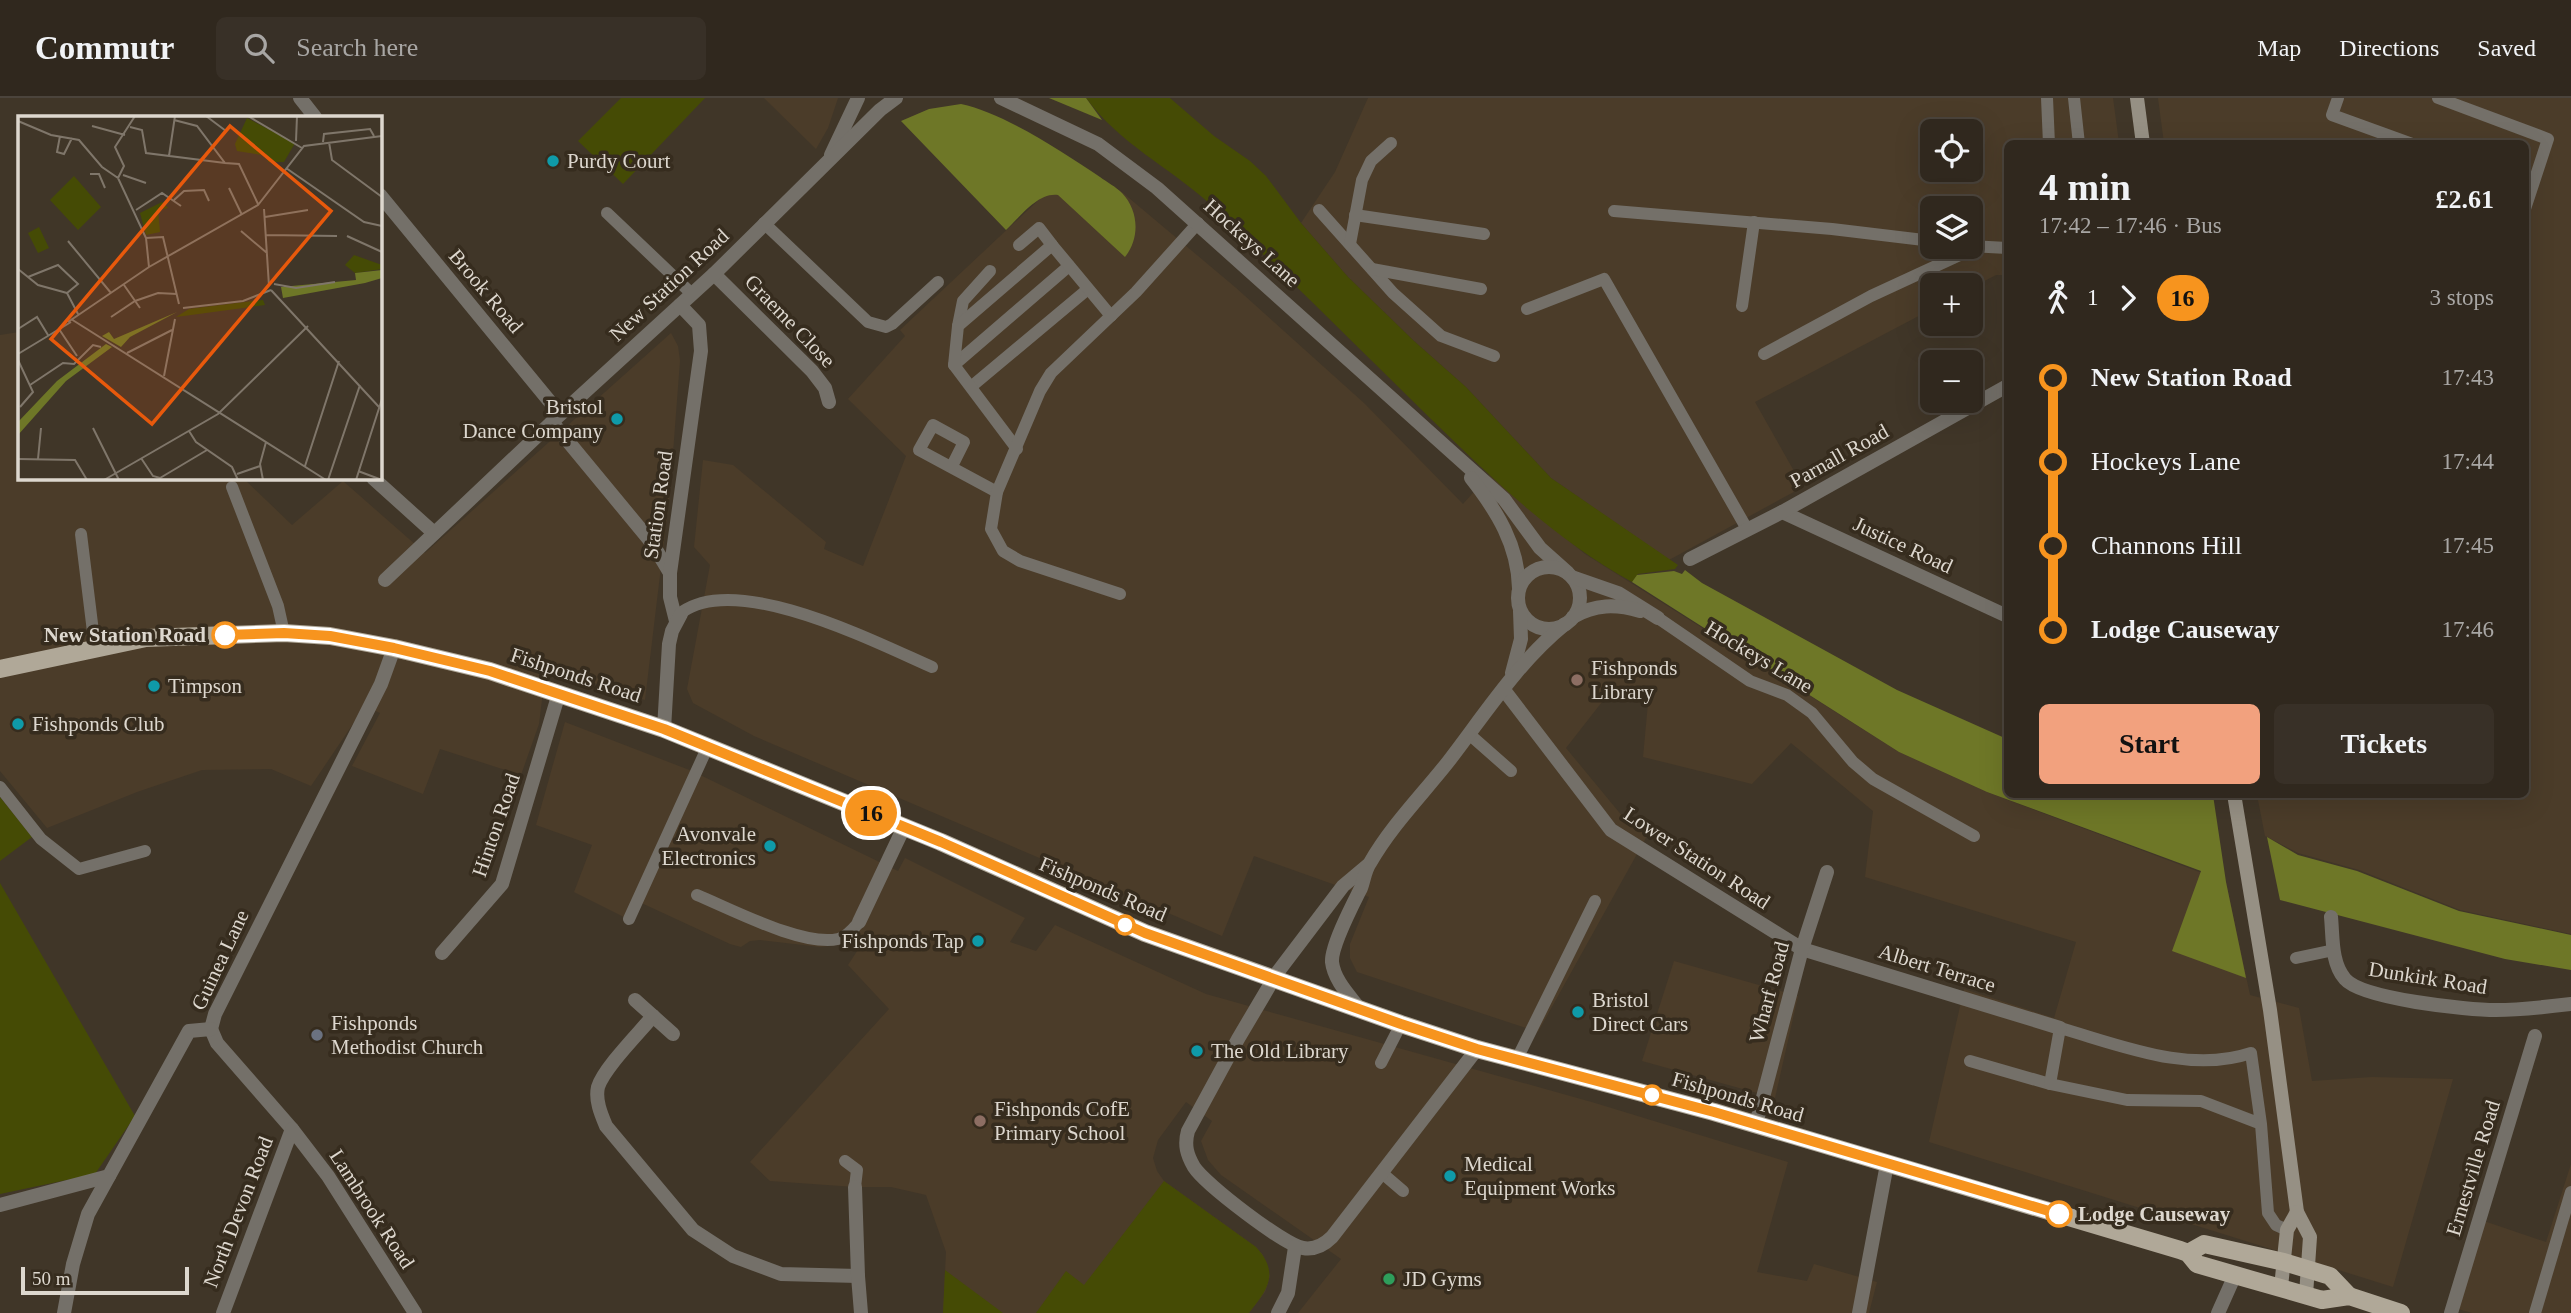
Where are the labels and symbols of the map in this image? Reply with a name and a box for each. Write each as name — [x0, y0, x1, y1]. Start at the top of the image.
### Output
inset map — [18, 116, 382, 480]
place label: Purdy Court — [567, 149, 670, 173]
marker: Purdy Court — [545, 153, 561, 169]
street label: Hockeys Lane — [1199, 194, 1305, 292]
street label: New Station Road — [605, 223, 734, 346]
street label: Brook Road — [444, 244, 528, 338]
street label: Graeme Close — [740, 270, 840, 372]
place label: Bristol Dance Company — [462, 395, 603, 443]
marker: Bristol Dance Company — [609, 411, 625, 427]
street label: Parnall Road — [1785, 419, 1893, 493]
street label: Station Road — [639, 449, 678, 561]
street label: Justice Road — [1850, 512, 1957, 579]
street label: Hockeys Lane — [1701, 616, 1817, 698]
marker: New Station Road — [212, 622, 238, 648]
place label: New Station Road — [44, 623, 206, 647]
street label: Fishponds Road — [508, 643, 645, 708]
place label: Fishponds Library — [1591, 656, 1677, 704]
marker: Fishponds Library — [1569, 672, 1585, 688]
place label: Timpson — [168, 674, 242, 698]
marker: Timpson — [146, 678, 162, 694]
place label: Fishponds Club — [32, 712, 164, 736]
marker: Fishponds Club — [10, 716, 26, 732]
street label: Hinton Road — [467, 770, 525, 880]
line badge: 16 — [840, 790, 903, 836]
street label: Lower Station Road — [1620, 802, 1775, 914]
place label: Avonvale Electronics — [662, 822, 756, 870]
marker: Avonvale Electronics — [762, 838, 778, 854]
street label: Fishponds Road — [1036, 851, 1171, 927]
street label: Guinea Lane — [186, 906, 254, 1014]
unlabelled marker — [1115, 915, 1135, 935]
place label: Fishponds Tap — [842, 929, 964, 953]
marker: Fishponds Tap — [970, 933, 986, 949]
street label: Wharf Road — [1744, 939, 1794, 1045]
street label: Albert Terrace — [1876, 939, 1998, 997]
street label: Dunkirk Road — [2367, 957, 2489, 999]
place label: Bristol Direct Cars — [1592, 988, 1688, 1036]
marker: Bristol Direct Cars — [1570, 1004, 1586, 1020]
place label: Fishponds Methodist Church — [331, 1011, 484, 1059]
marker: Fishponds Methodist Church — [309, 1027, 325, 1043]
place label: The Old Library — [1211, 1039, 1349, 1063]
marker: The Old Library — [1189, 1043, 1205, 1059]
street label: Fishponds Road — [1669, 1067, 1807, 1127]
unlabelled marker — [1642, 1085, 1662, 1105]
place label: Fishponds CofE Primary School — [994, 1097, 1130, 1145]
street label: Ernestville Road — [2441, 1097, 2505, 1239]
marker: Fishponds CofE Primary School — [972, 1113, 988, 1129]
street label: North Devon Road — [198, 1133, 278, 1291]
street label: Lambrook Road — [325, 1145, 420, 1273]
place label: Medical Equipment Works — [1464, 1152, 1615, 1200]
marker: Medical Equipment Works — [1442, 1168, 1458, 1184]
marker: Lodge Causeway — [2046, 1201, 2072, 1227]
place label: Lodge Causeway — [2078, 1202, 2231, 1226]
scale bar — [21, 1264, 189, 1296]
place label: JD Gyms — [1403, 1267, 1482, 1291]
marker: JD Gyms — [1381, 1271, 1397, 1287]

